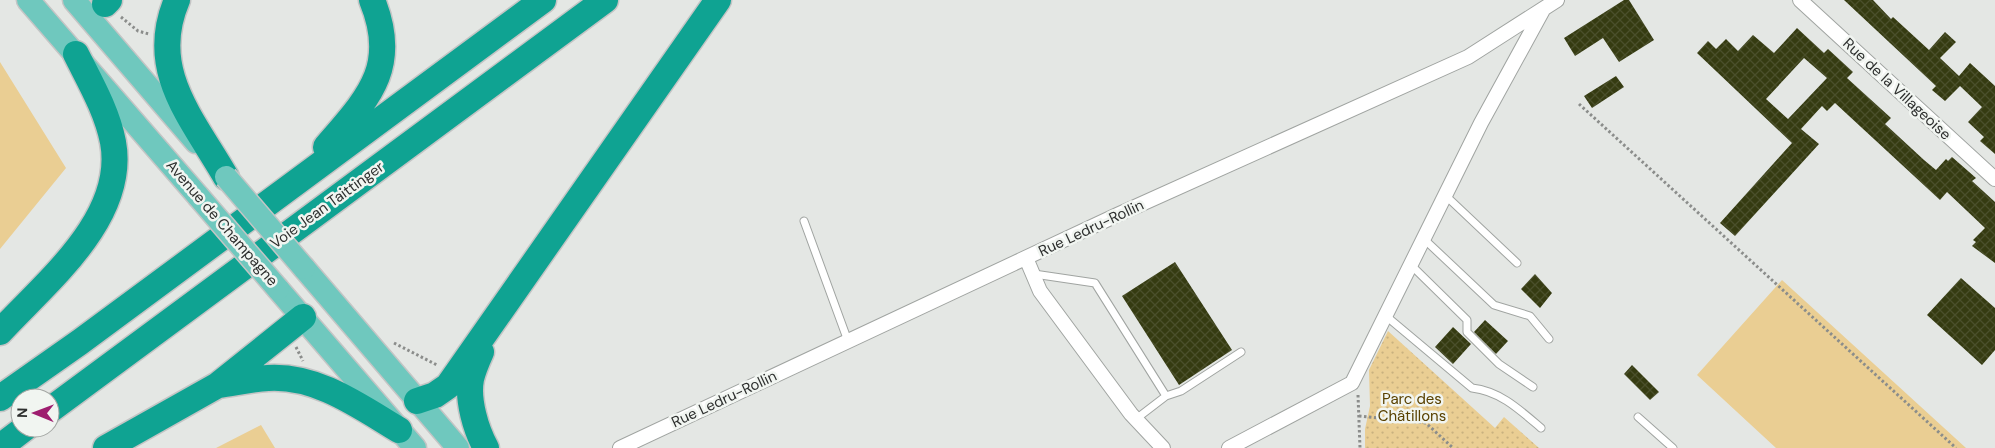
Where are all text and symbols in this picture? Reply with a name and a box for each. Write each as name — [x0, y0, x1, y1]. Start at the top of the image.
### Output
street label: Rue de la Villageoise — [1839, 34, 1955, 144]
street label: Avenue de Champagne — [162, 156, 282, 290]
street label: Voie Jean Taittinger — [266, 157, 388, 253]
street label: Rue Ledru-Rollin — [1035, 195, 1147, 261]
street label: Rue Ledru-Rollin — [668, 366, 780, 432]
north arrow — [10, 388, 60, 438]
park label: Parc des Châtillons — [1378, 389, 1446, 426]
text: N — [13, 408, 31, 418]

